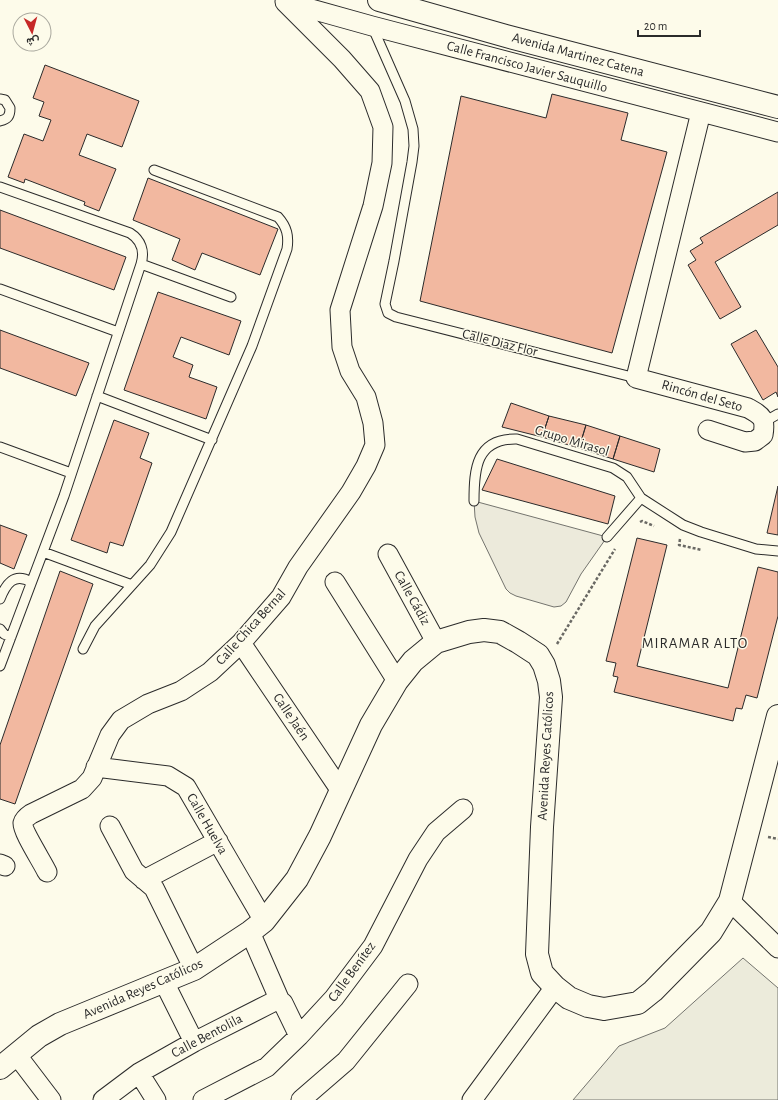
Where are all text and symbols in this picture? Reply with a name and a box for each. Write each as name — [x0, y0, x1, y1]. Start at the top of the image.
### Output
north arrow — [12, 12, 52, 52]
scale bar — [638, 12, 700, 38]
text: 20 m — [644, 20, 667, 32]
street label: Avenida Martinez Catena — [510, 31, 646, 80]
text: ش — [26, 34, 40, 48]
street label: Calle Francisco Javier Sauquillo — [445, 39, 609, 95]
street label: Calle Diaz Flor — [461, 327, 540, 359]
street label: Rincón del Seto — [660, 378, 744, 414]
street label: Grupo Mirasol — [533, 423, 611, 459]
street label: Calle Cádiz — [391, 569, 433, 628]
street label: Calle Chica Bernal — [213, 586, 289, 668]
district label: MIRAMAR ALTO — [642, 636, 748, 651]
street label: Calle Jaén — [270, 691, 312, 743]
street label: Avenida Reyes Católicos — [536, 691, 556, 821]
street label: Calle Huelva — [184, 791, 230, 857]
street label: Calle Benítez — [326, 939, 378, 1005]
street label: Avenida Reyes Católicos — [81, 956, 205, 1022]
street label: Calle Bentolila — [169, 1011, 245, 1061]

